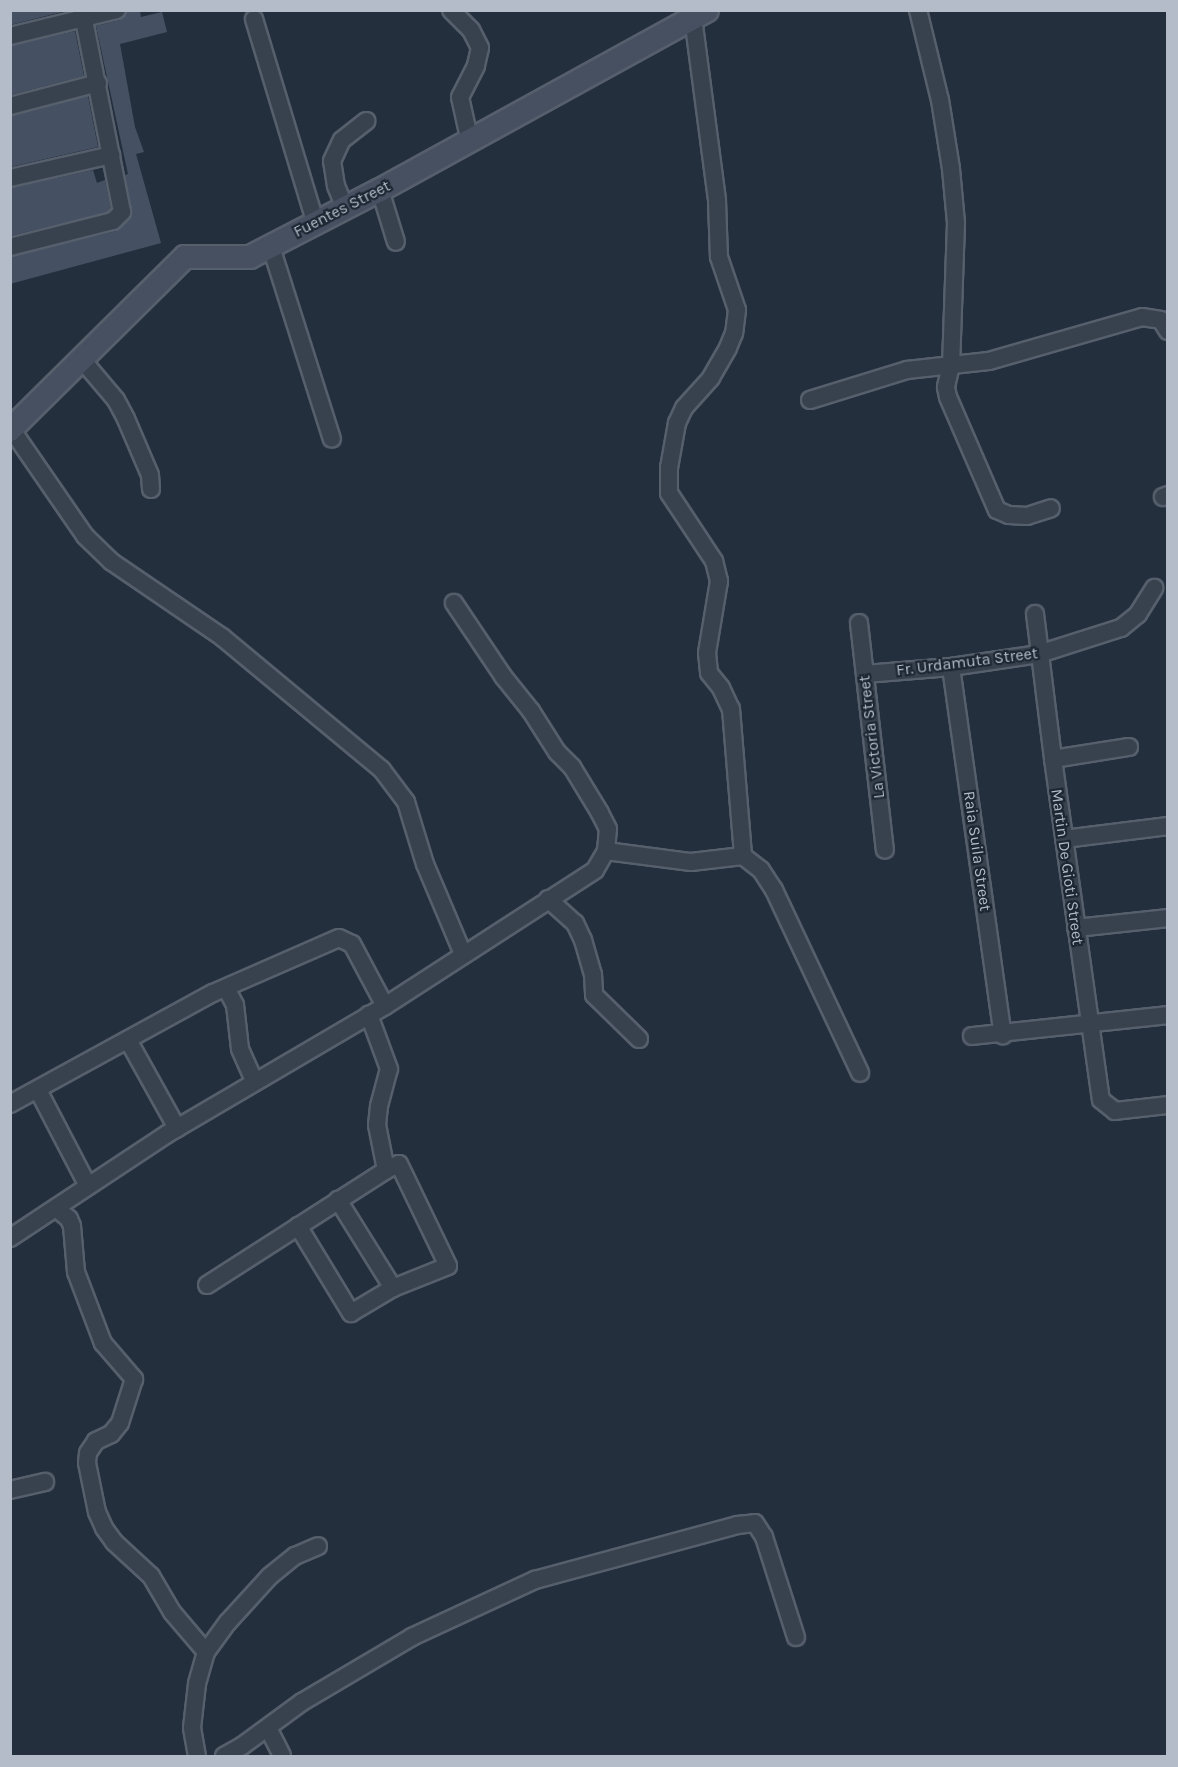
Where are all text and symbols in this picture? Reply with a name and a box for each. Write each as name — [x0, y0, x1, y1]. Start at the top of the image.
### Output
street label: Fuentes Street — [290, 176, 394, 242]
street label: Fr. Urdamuta Street — [895, 644, 1039, 680]
street label: La Victoria Street — [855, 674, 889, 800]
street label: Martin De Gioti Street — [1047, 788, 1087, 946]
street label: Raia Suila Street — [959, 790, 995, 912]

